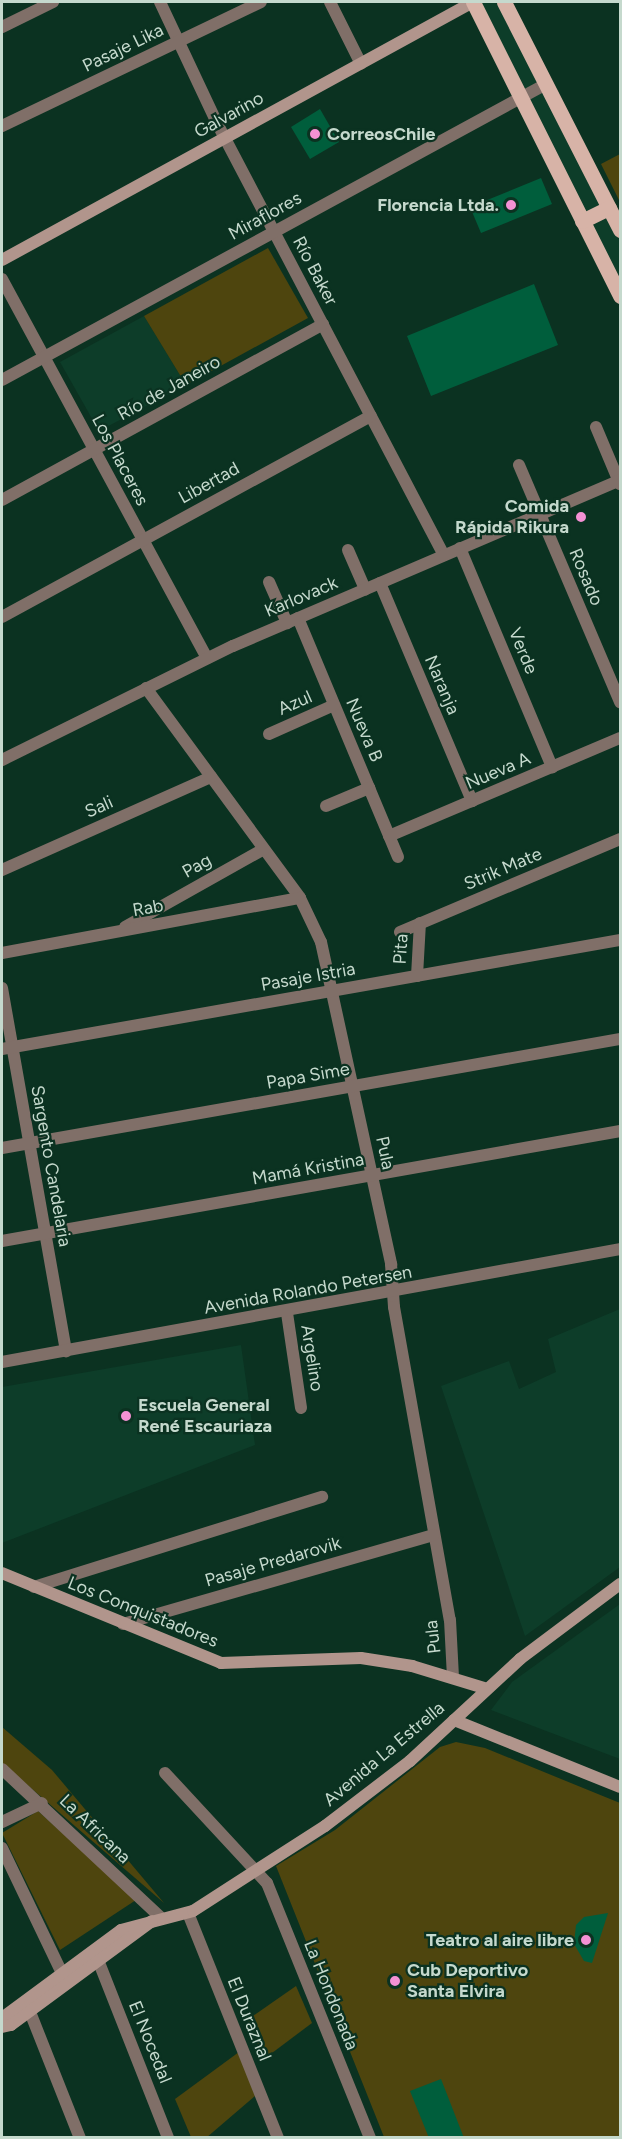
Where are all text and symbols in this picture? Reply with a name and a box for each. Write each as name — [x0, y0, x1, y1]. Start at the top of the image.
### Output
street label: Pasaje Lika — [79, 19, 167, 77]
street label: Galvarino — [191, 87, 267, 143]
place label: CorreosChile — [327, 123, 435, 145]
marker: CorreosChile — [308, 127, 322, 141]
street label: Miraflores — [225, 187, 305, 245]
place label: Florencia Ltda. — [377, 194, 499, 216]
marker: Florencia Ltda. — [504, 198, 518, 212]
street label: Río Baker — [288, 233, 342, 309]
street label: Río de Janeiro — [114, 351, 224, 425]
street label: Los Placeres — [87, 411, 153, 509]
street label: Libertad — [175, 457, 243, 509]
place label: Comida Rápida Rikura — [455, 496, 569, 538]
marker: Comida Rápida Rikura — [574, 510, 588, 524]
street label: Rosado — [564, 545, 608, 609]
street label: Karlovack — [261, 572, 341, 622]
street label: Verde — [504, 625, 542, 677]
street label: Naranja — [420, 652, 464, 718]
street label: Azul — [275, 686, 315, 720]
street label: Nueva B — [341, 695, 387, 765]
street label: Nueva A — [462, 748, 534, 794]
street label: Sali — [82, 791, 116, 823]
street label: Strik Mate — [461, 843, 545, 895]
street label: Pag — [179, 849, 215, 883]
street label: Rab — [131, 895, 165, 921]
street label: Pita — [389, 933, 413, 965]
street label: Pasaje Istria — [259, 958, 357, 996]
street label: Papa Sime — [265, 1058, 351, 1094]
street label: Sargento Candelaria — [26, 1084, 76, 1248]
street label: Pula — [371, 1134, 399, 1172]
street label: Mamá Kristina — [250, 1149, 366, 1189]
street label: Avenida Rolando Petersen — [202, 1261, 414, 1319]
street label: Argelino — [296, 1323, 328, 1393]
place label: Escuela General René Escauriaza — [138, 1395, 272, 1438]
marker: Escuela General René Escauriaza — [119, 1409, 133, 1423]
street label: Pasaje Predarovik — [202, 1532, 344, 1592]
street label: Los Conquistadores — [65, 1572, 221, 1652]
street label: Pula — [421, 1619, 445, 1655]
street label: Avenida La Estrella — [319, 1697, 449, 1811]
street label: La Africana — [55, 1790, 135, 1868]
place label: Teatro al aire libre — [426, 1929, 574, 1951]
marker: Teatro al aire libre — [579, 1933, 593, 1947]
street label: La Hondonada — [299, 1937, 363, 2053]
place label: Cub Deportivo Santa Elvira — [407, 1960, 528, 2002]
street label: El Duraznal — [222, 1974, 276, 2064]
marker: Cub Deportivo Santa Elvira — [388, 1974, 402, 1988]
street label: El Nocedal — [124, 1998, 176, 2086]

